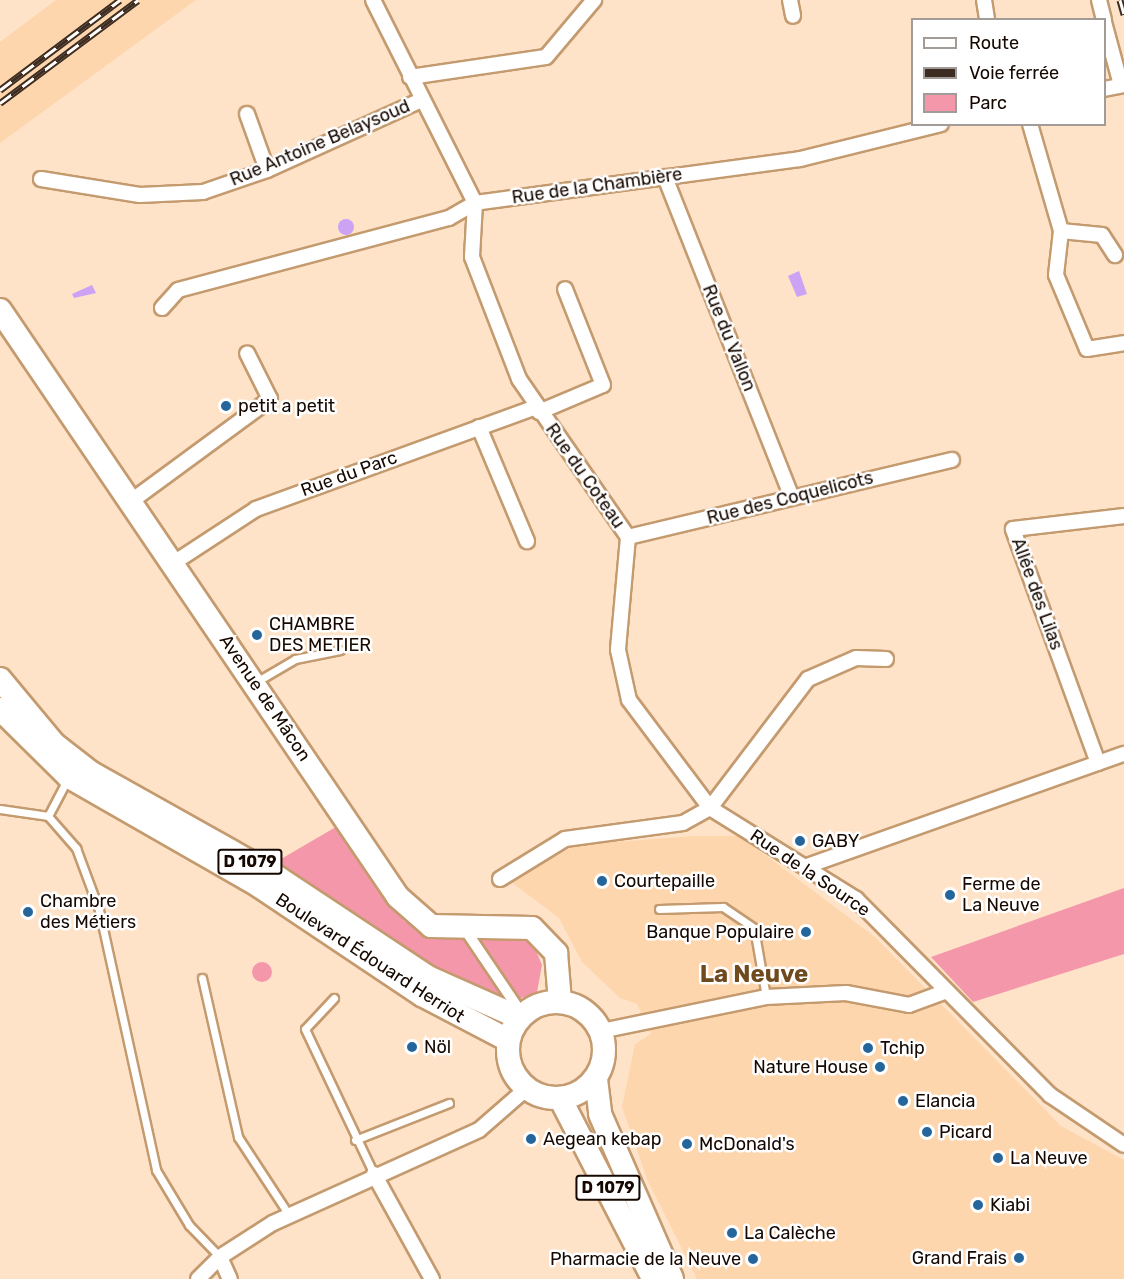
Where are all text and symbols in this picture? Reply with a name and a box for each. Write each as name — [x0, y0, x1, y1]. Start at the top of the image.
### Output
legend — [911, 18, 1106, 126]
text: Route — [969, 32, 1019, 54]
text: Voie ferrée — [969, 62, 1059, 84]
text: Parc — [969, 92, 1007, 114]
street label: Rue Antoine Belaysoud — [226, 95, 414, 191]
street label: Rue de la Chambière — [510, 163, 684, 209]
street label: Rue du Vallon — [698, 281, 760, 395]
place label: petit a petit — [238, 395, 335, 417]
marker: petit a petit — [219, 399, 233, 413]
street label: Rue du Coteau — [541, 419, 629, 533]
street label: Rue du Parc — [298, 447, 400, 501]
street label: Rue des Coquelicots — [705, 467, 875, 529]
street label: Allée des Lilas — [1007, 535, 1067, 653]
place label: CHAMBRE DES METIER — [269, 614, 371, 656]
marker: CHAMBRE DES METIER — [250, 628, 264, 642]
street label: Avenue de Mâcon — [215, 631, 315, 765]
street label: Rue de la Source — [746, 825, 874, 921]
place label: GABY — [812, 830, 859, 852]
marker: GABY — [793, 834, 807, 848]
road number: D 1079 — [217, 849, 283, 875]
place label: Courtepaille — [614, 870, 715, 892]
marker: Courtepaille — [595, 874, 609, 888]
place label: Ferme de La Neuve — [962, 874, 1041, 916]
marker: Ferme de La Neuve — [943, 888, 957, 902]
street label: Boulevard Édouard Herriot — [271, 889, 469, 1027]
place label: Chambre des Métiers — [40, 891, 136, 934]
marker: Chambre des Métiers — [21, 905, 35, 919]
place label: Banque Populaire — [646, 921, 794, 943]
marker: Banque Populaire — [799, 925, 813, 939]
district label: La Neuve — [700, 961, 808, 989]
place label: Nöl — [424, 1036, 451, 1058]
place label: Tchip — [880, 1037, 925, 1059]
marker: Nöl — [405, 1040, 419, 1054]
marker: Tchip — [861, 1041, 875, 1055]
place label: Nature House — [753, 1056, 868, 1078]
marker: Nature House — [873, 1060, 887, 1074]
place label: Elancia — [915, 1090, 975, 1112]
marker: Elancia — [896, 1094, 910, 1108]
place label: Picard — [939, 1121, 992, 1143]
marker: Picard — [920, 1125, 934, 1139]
place label: Aegean kebap — [543, 1128, 661, 1150]
marker: Aegean kebap — [524, 1132, 538, 1146]
place label: McDonald's — [699, 1133, 795, 1155]
marker: McDonald's — [680, 1137, 694, 1151]
place label: La Neuve — [1010, 1147, 1088, 1169]
marker: La Neuve — [991, 1151, 1005, 1165]
road number: D 1079 — [575, 1175, 641, 1201]
place label: Kiabi — [990, 1194, 1030, 1216]
marker: Kiabi — [971, 1198, 985, 1212]
place label: La Calèche — [744, 1222, 836, 1244]
marker: La Calèche — [725, 1226, 739, 1240]
place label: Grand Frais — [912, 1247, 1007, 1269]
place label: Pharmacie de la Neuve — [550, 1248, 741, 1270]
marker: Grand Frais — [1012, 1251, 1026, 1265]
marker: Pharmacie de la Neuve — [746, 1252, 760, 1266]

